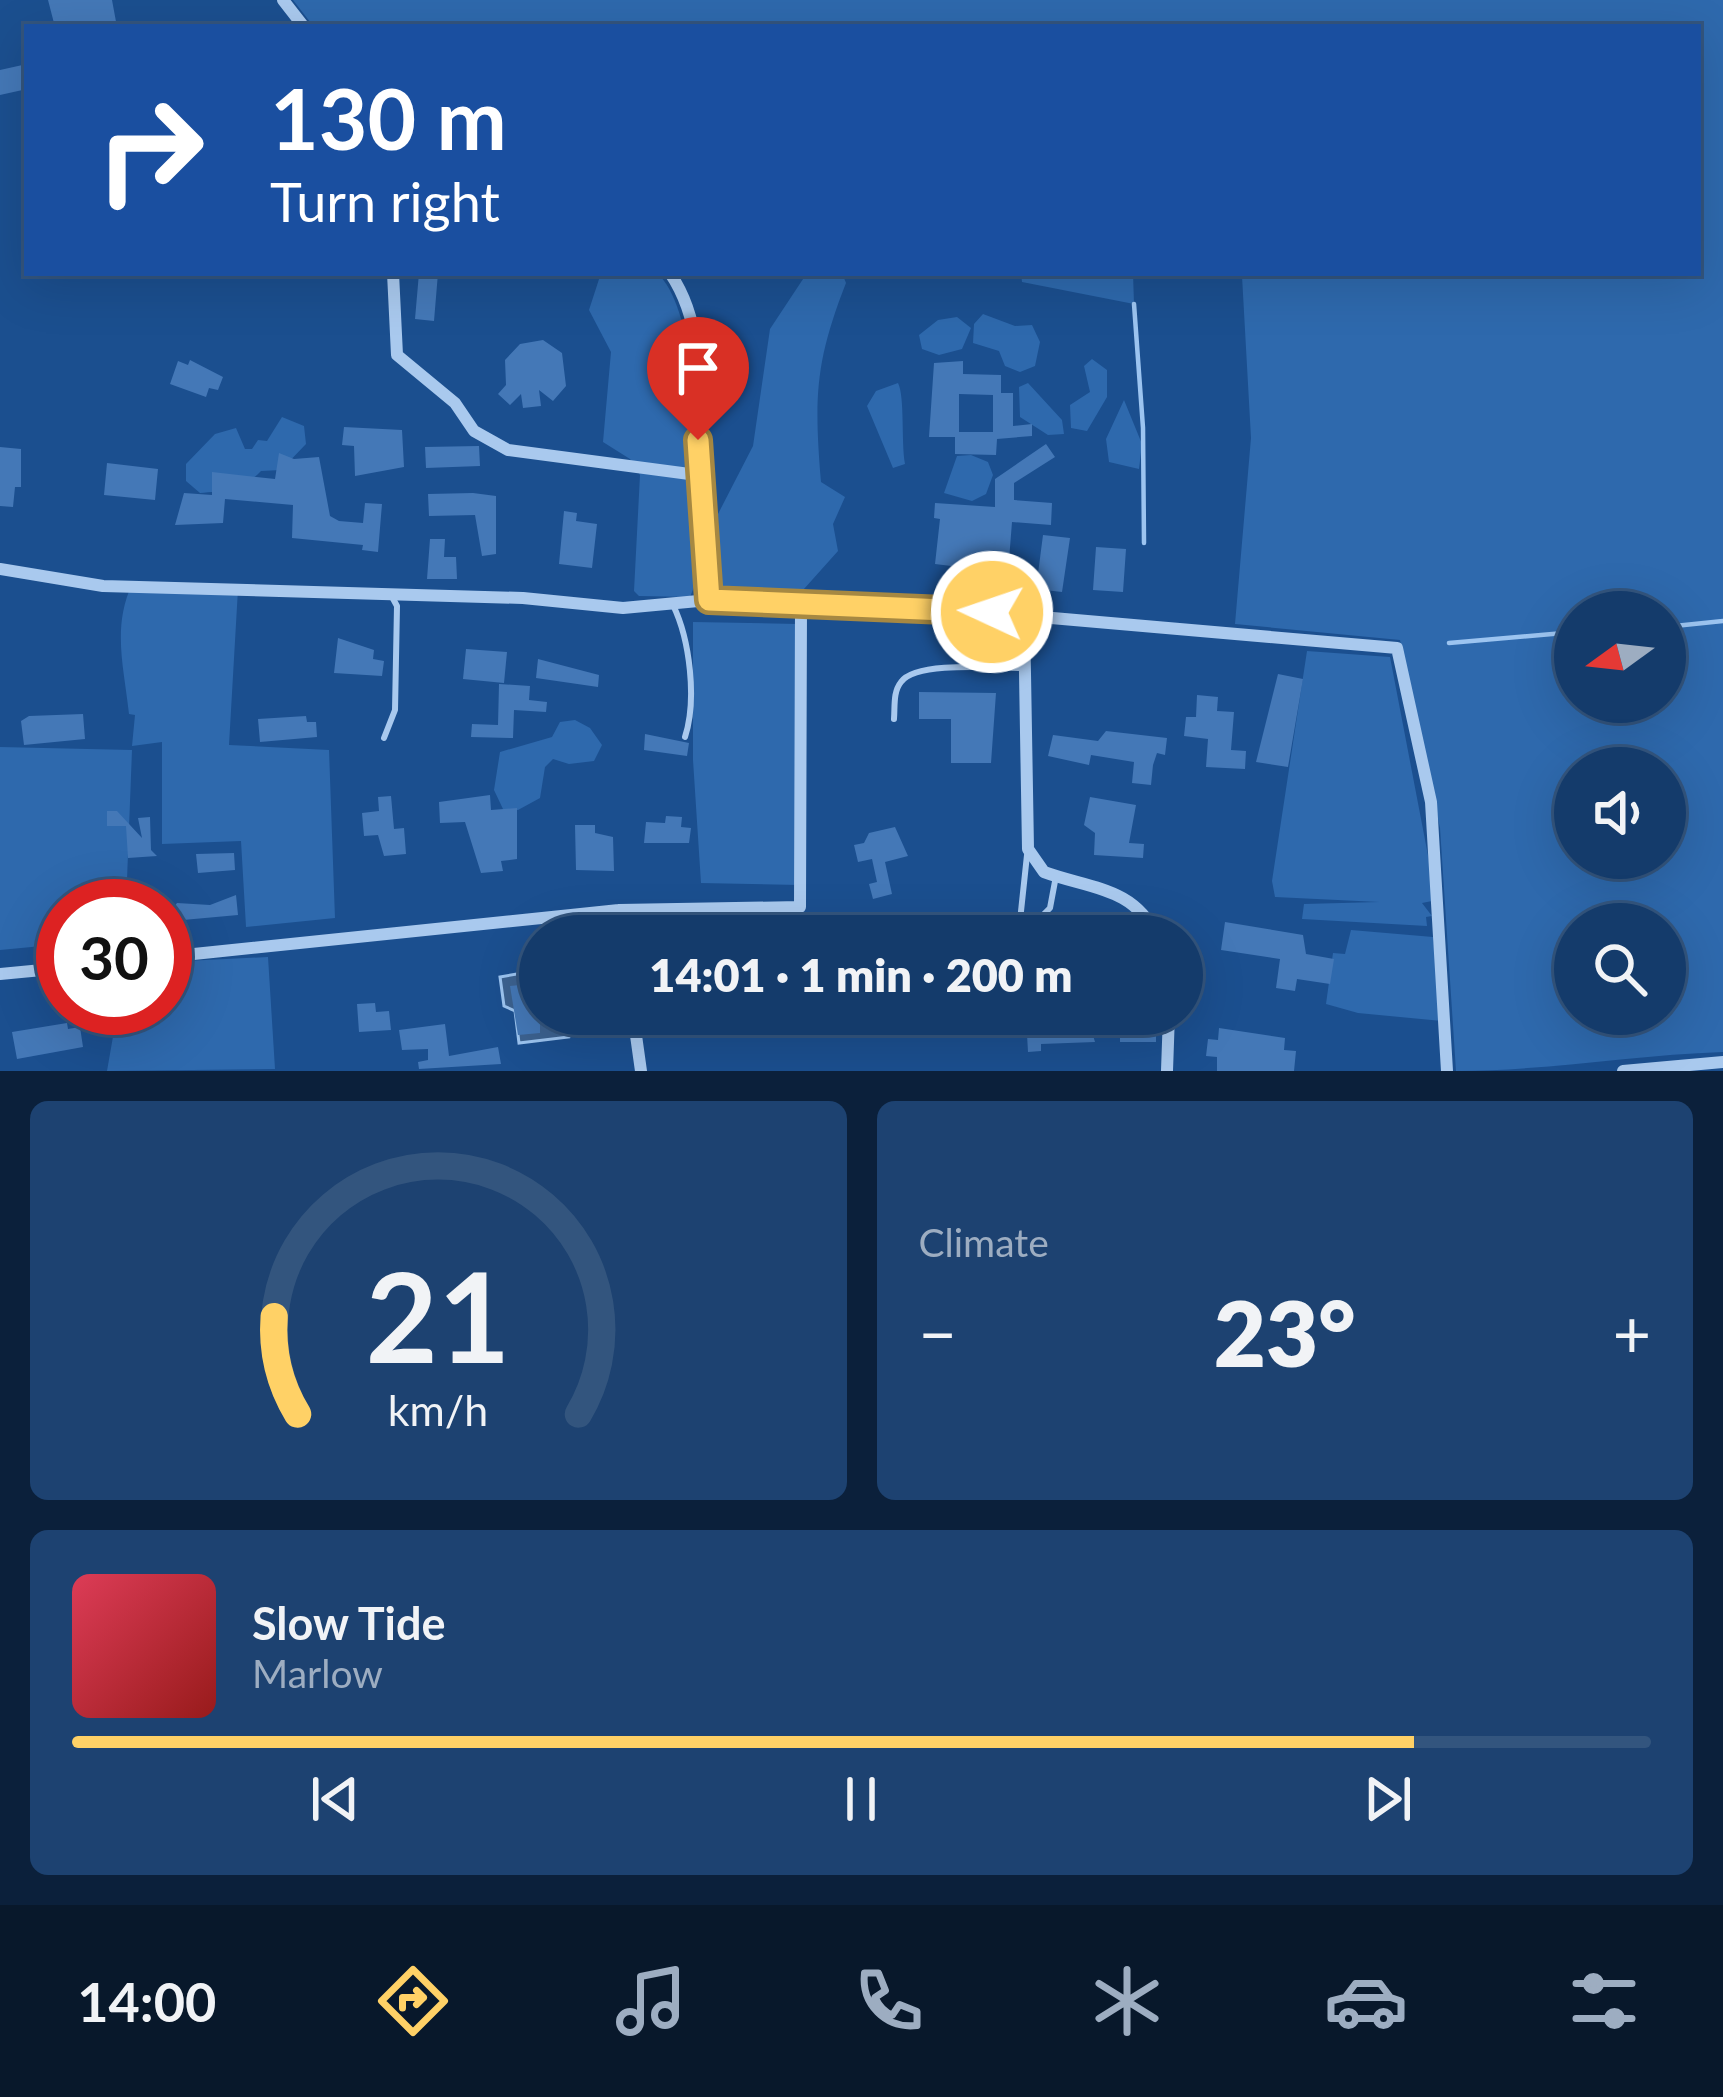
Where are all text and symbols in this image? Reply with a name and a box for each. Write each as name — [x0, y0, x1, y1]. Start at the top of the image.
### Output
text: 130 m — [270, 67, 507, 168]
icon: right — [72, 72, 228, 228]
text: Turn right — [270, 169, 500, 234]
pin — [647, 317, 749, 440]
icon: arrive — [665, 335, 731, 401]
position arrow — [929, 549, 1055, 675]
north arrow — [1554, 591, 1686, 723]
map controls — [1554, 591, 1686, 1035]
button: sound — [1554, 747, 1686, 879]
speed limit sign: 30 — [36, 879, 192, 1035]
button: search — [1554, 903, 1686, 1035]
text: 14:01 · 1 min · 200 m — [649, 948, 1073, 1002]
text: Climate — [919, 1219, 1049, 1265]
text: 21 — [366, 1240, 511, 1390]
text: 23° — [1214, 1278, 1356, 1386]
text: − — [919, 1293, 957, 1372]
text: + — [1613, 1293, 1651, 1372]
text: km/h — [388, 1383, 488, 1434]
text: Slow Tide — [252, 1596, 446, 1650]
text: Marlow — [252, 1650, 383, 1696]
icon: previous — [302, 1766, 368, 1832]
icon: pause — [828, 1766, 894, 1832]
icon: next — [1355, 1766, 1421, 1832]
icon: directions — [371, 1959, 455, 2043]
icon: music — [609, 1959, 693, 2043]
icon: phone — [847, 1959, 931, 2043]
icon: climate — [1085, 1959, 1169, 2043]
icon: car — [1324, 1959, 1408, 2043]
icon: filters — [1562, 1959, 1646, 2043]
text: 14:00 — [77, 1969, 216, 2034]

